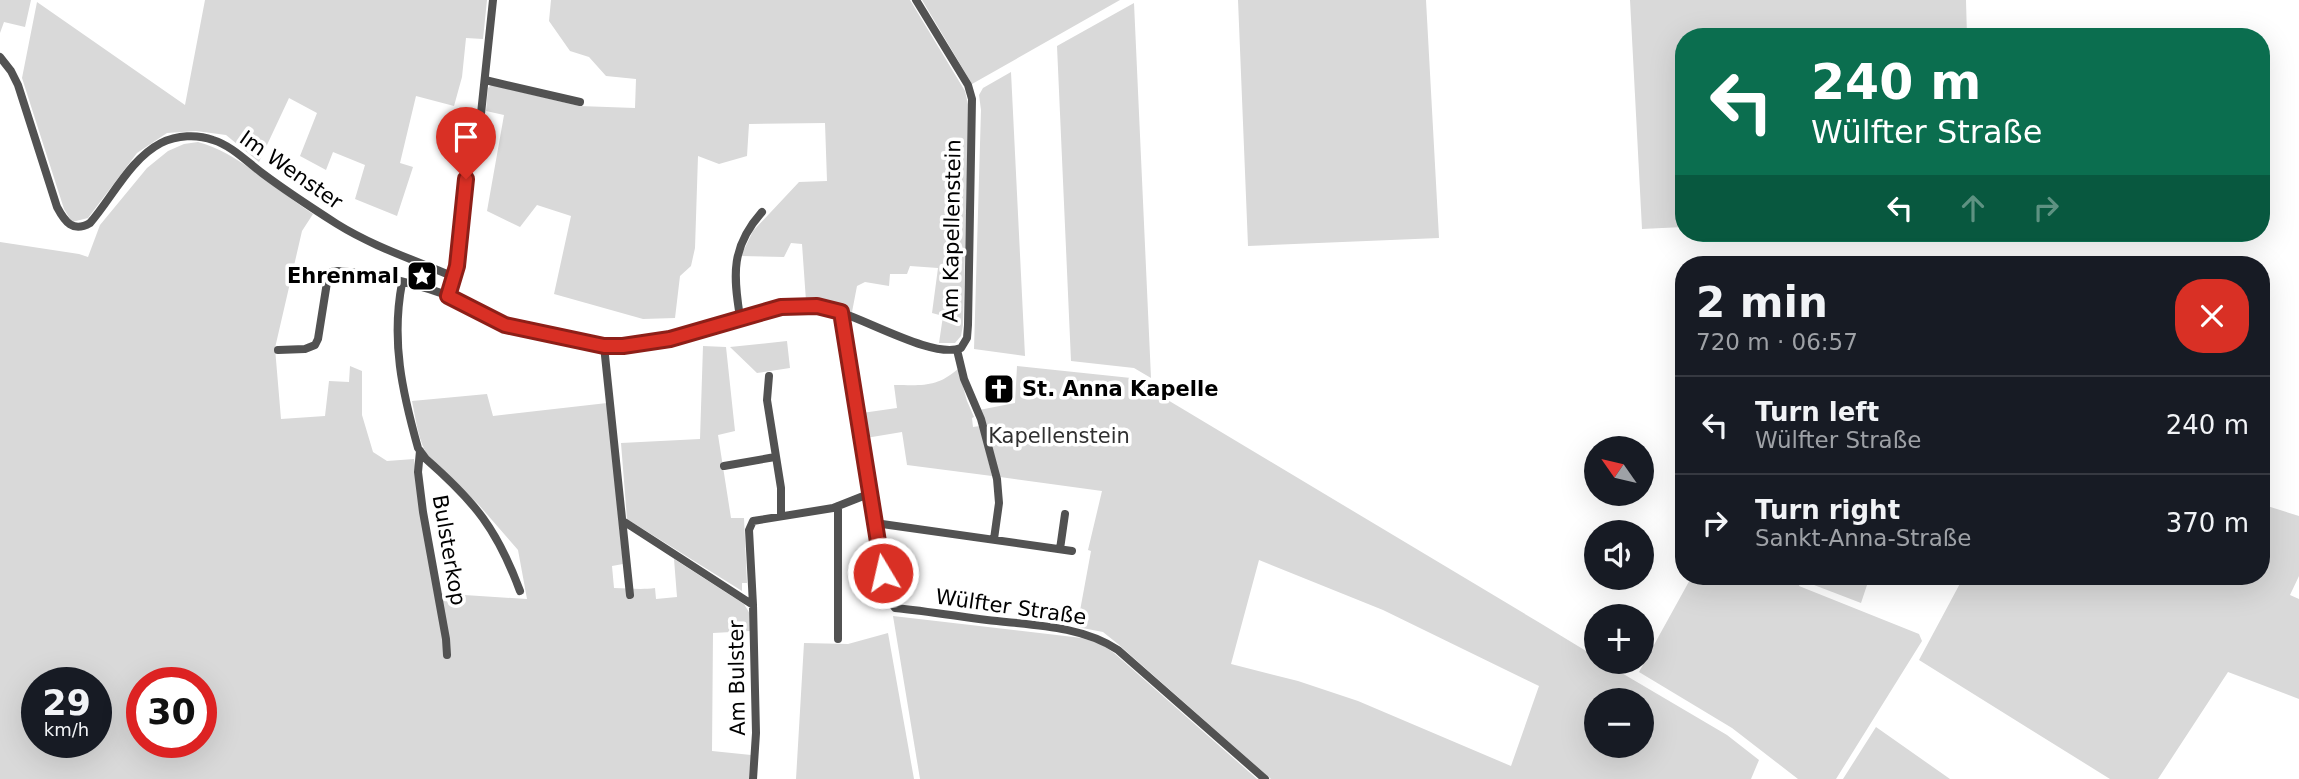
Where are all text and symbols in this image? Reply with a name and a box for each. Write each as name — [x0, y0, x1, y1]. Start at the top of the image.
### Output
text: 240 m — [1811, 54, 1981, 111]
icon: left — [1696, 56, 1787, 147]
pin — [436, 107, 496, 179]
text: Wülfter Straße — [1811, 113, 2042, 151]
icon: arrive — [447, 118, 485, 156]
street label: Im Wenster — [235, 126, 347, 214]
street label: Am Kapellenstein — [938, 139, 966, 323]
icon: left — [1881, 189, 1919, 227]
icon: ahead — [1954, 189, 1992, 227]
icon: right — [2027, 189, 2065, 227]
place icon: Ehrenmal — [405, 259, 439, 293]
place label: Ehrenmal — [287, 264, 399, 288]
text: 2 min — [1696, 278, 1828, 327]
button: close — [2175, 279, 2249, 353]
text: 720 m · 06:57 — [1696, 329, 1858, 355]
church icon: St. Anna Kapelle — [982, 372, 1016, 406]
place label: St. Anna Kapelle — [1022, 377, 1218, 401]
text: Turn left — [1755, 397, 1879, 427]
icon: left — [1696, 406, 1734, 444]
text: 240 m — [2166, 410, 2249, 440]
park label: Kapellenstein — [988, 424, 1130, 448]
text: Wülfter Straße — [1755, 427, 1921, 453]
north arrow — [1584, 436, 1654, 506]
map controls — [1584, 436, 1654, 758]
street label: Bulsterkop — [427, 493, 471, 607]
text: Turn right — [1755, 495, 1900, 525]
icon: right — [1696, 504, 1734, 542]
text: 370 m — [2166, 508, 2249, 538]
button: sound — [1584, 520, 1654, 590]
text: Sankt-Anna-Straße — [1755, 525, 1972, 551]
position arrow — [846, 536, 920, 610]
street label: Wülfter Straße — [934, 585, 1088, 629]
button: + — [1584, 604, 1654, 674]
street label: Am Bulster — [724, 620, 750, 736]
speed limit sign: 30 — [126, 667, 217, 758]
text: 29 — [42, 683, 91, 723]
button: − — [1584, 688, 1654, 758]
text: km/h — [44, 719, 89, 740]

